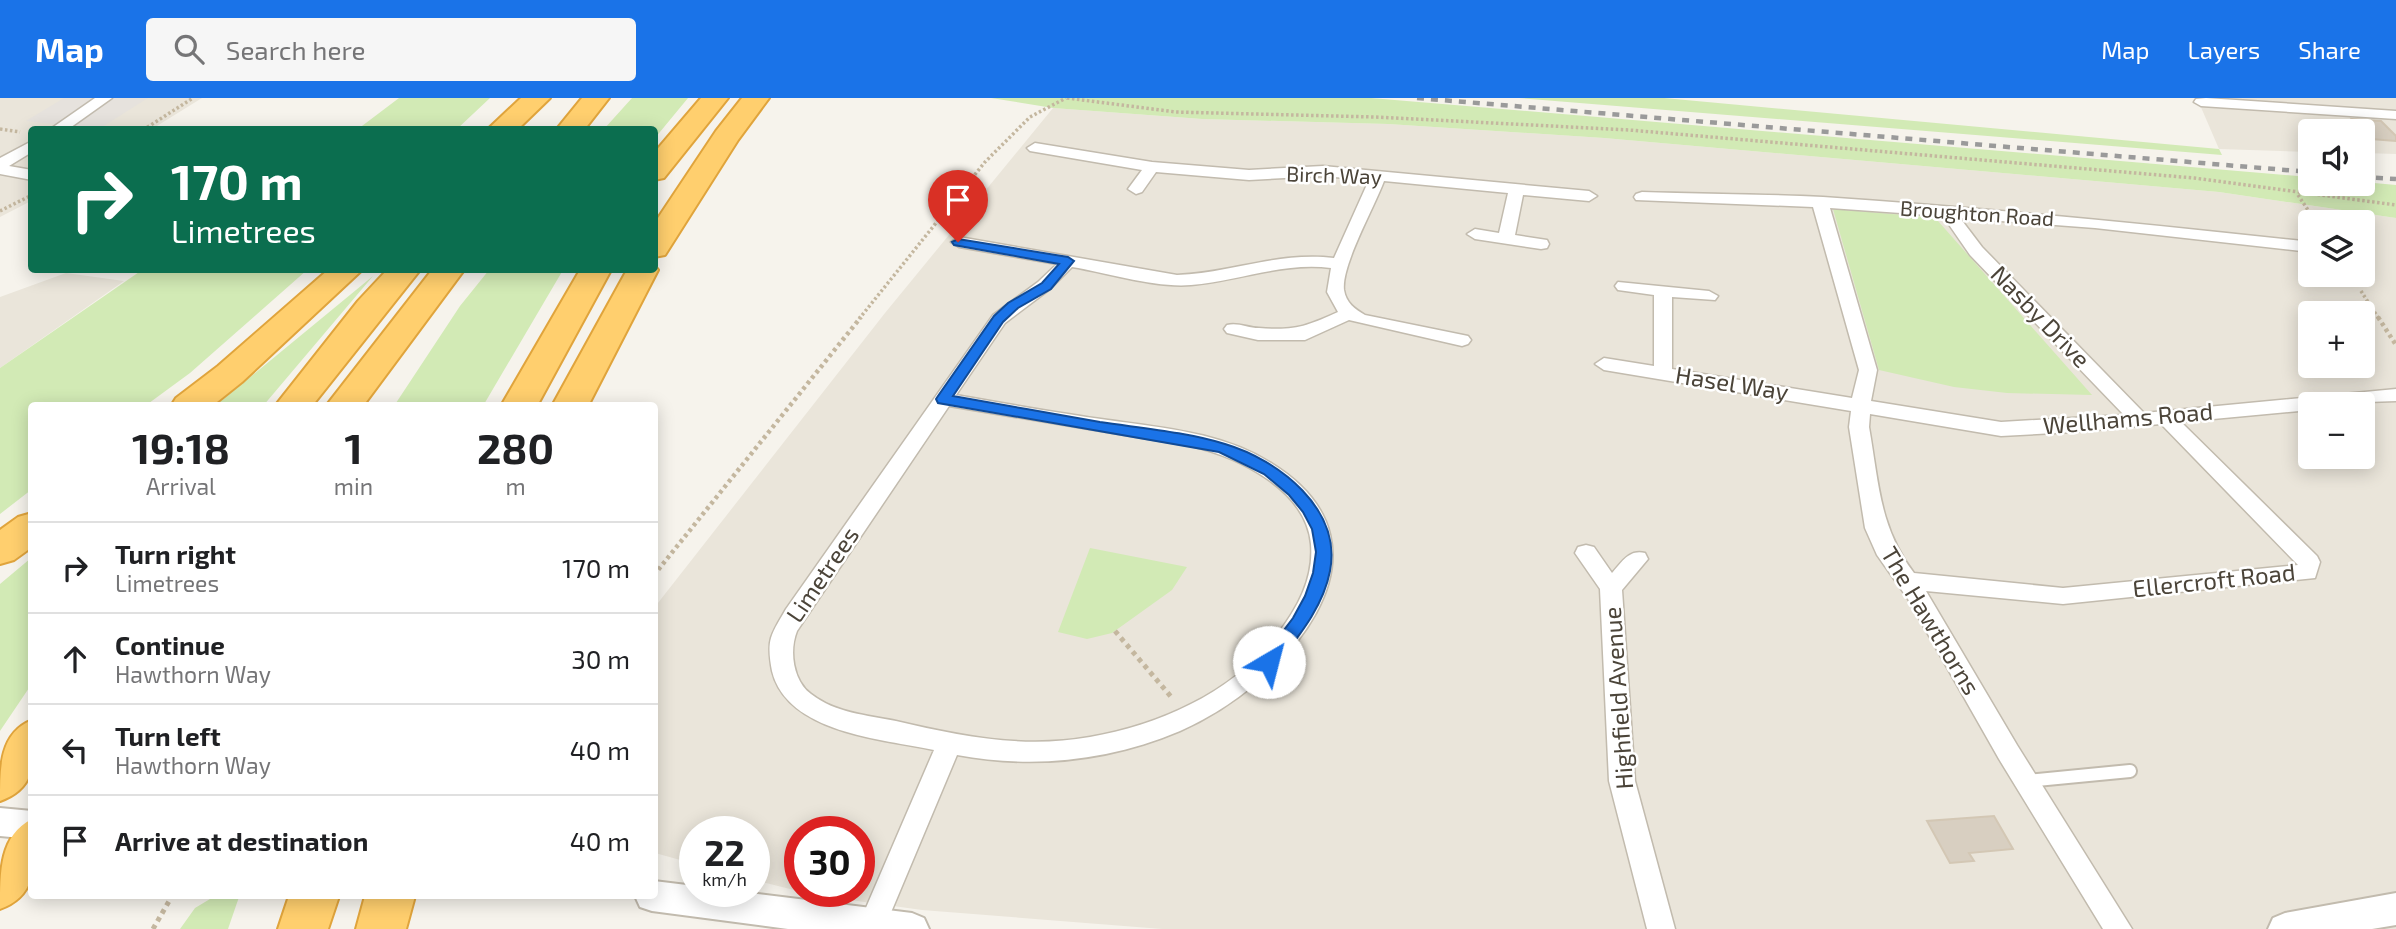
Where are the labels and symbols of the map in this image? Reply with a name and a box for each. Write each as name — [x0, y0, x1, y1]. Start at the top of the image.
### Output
street label: Birch Way — [1286, 160, 1382, 189]
pin — [928, 170, 988, 242]
street label: Broughton Road — [1899, 195, 2055, 230]
street label: Nasby Drive — [1985, 259, 2097, 373]
street label: Hasel Way — [1674, 359, 1791, 406]
street label: Wellhams Road — [2042, 396, 2214, 439]
street label: Limetrees — [779, 521, 864, 627]
street label: The Hawthorns — [1876, 541, 1987, 700]
street label: Ellercroft Road — [2131, 557, 2297, 602]
street label: Highfield Avenue — [1597, 606, 1638, 790]
position arrow — [1232, 625, 1306, 699]
speed limit sign: 30 — [784, 816, 875, 907]

